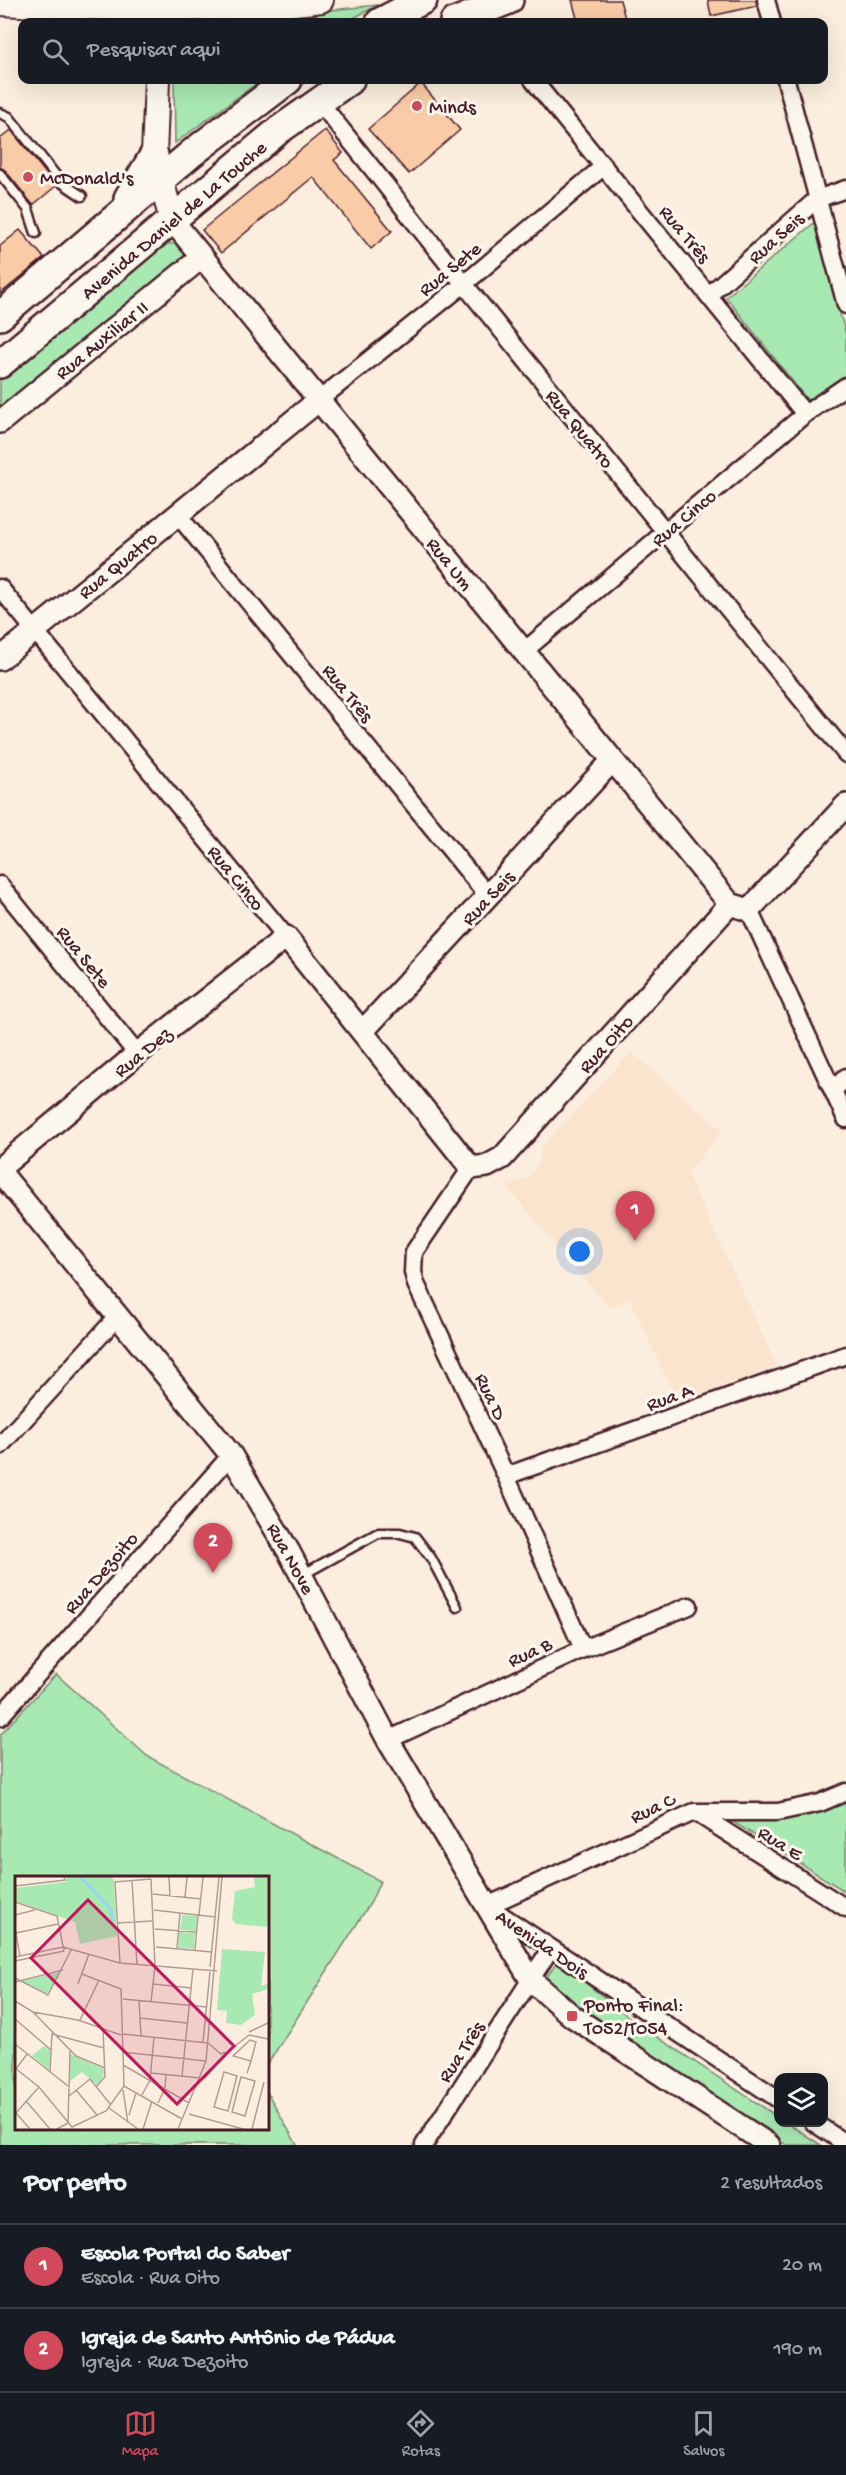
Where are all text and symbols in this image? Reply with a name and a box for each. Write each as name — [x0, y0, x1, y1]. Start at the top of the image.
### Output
search box — [18, 18, 828, 84]
icon: search — [39, 35, 72, 68]
text: Pesquisar aqui — [87, 38, 221, 64]
place label: Minds — [429, 98, 476, 121]
marker: Minds — [410, 99, 424, 113]
street label: Avenida Daniel de La Touche — [78, 137, 273, 306]
place label: McDonald's — [40, 169, 134, 192]
marker: McDonald's — [21, 170, 35, 184]
street label: Rua Três — [653, 202, 714, 269]
street label: Rua Seis — [745, 208, 810, 271]
street label: Rua Sete — [415, 238, 488, 303]
street label: Rua Auxiliar II — [52, 297, 154, 386]
street label: Rua Quatro — [539, 386, 617, 474]
street label: Rua Cinco — [648, 486, 722, 553]
street label: Rua Quatro — [75, 528, 163, 606]
street label: Rua Um — [420, 534, 477, 596]
street label: Rua Três — [316, 660, 377, 728]
street label: Rua Cinco — [201, 842, 268, 917]
street label: Rua Seis — [458, 867, 521, 932]
street label: Rua Sete — [50, 922, 115, 995]
street label: Rua Oito — [575, 1011, 640, 1079]
street label: Rua Dez — [111, 1023, 179, 1084]
pin: 1 — [616, 1192, 654, 1241]
your location — [565, 1237, 594, 1266]
street label: Rua D — [468, 1371, 510, 1425]
street label: Rua A — [644, 1380, 698, 1418]
street label: Rua Nove — [260, 1520, 318, 1600]
pin: 2 — [194, 1524, 232, 1573]
street label: Rua Dezoito — [61, 1529, 145, 1620]
street label: Rua B — [505, 1634, 557, 1674]
street label: Rua C — [628, 1789, 680, 1830]
street label: Rua E — [753, 1822, 807, 1868]
inset map — [15, 1876, 268, 2130]
street label: Avenida Dois — [490, 1906, 593, 1986]
place label: Ponto Final: T052/T054 — [583, 1996, 684, 2042]
marker: Ponto Final: T052/T054 — [565, 2009, 579, 2023]
street label: Rua Três — [435, 2018, 491, 2088]
map controls — [774, 2073, 828, 2127]
button: layers — [774, 2073, 828, 2127]
text: Por perto — [24, 2169, 127, 2200]
text: 2 resultados — [720, 2173, 822, 2196]
text: Escola Portal do Saber — [81, 2242, 289, 2268]
text: 1 — [39, 2255, 48, 2278]
text: 20 m — [782, 2255, 822, 2278]
text: Escola · Rua Oito — [81, 2268, 220, 2291]
text: Igreja de Santo Antônio de Pádua — [81, 2326, 395, 2352]
text: 2 — [39, 2339, 48, 2362]
text: 190 m — [774, 2339, 822, 2362]
text: Igreja · Rua Dezoito — [81, 2352, 248, 2375]
tab: Mapa — [122, 2407, 158, 2462]
tab: Rotas — [402, 2407, 440, 2462]
tab: Salvos — [683, 2407, 724, 2462]

